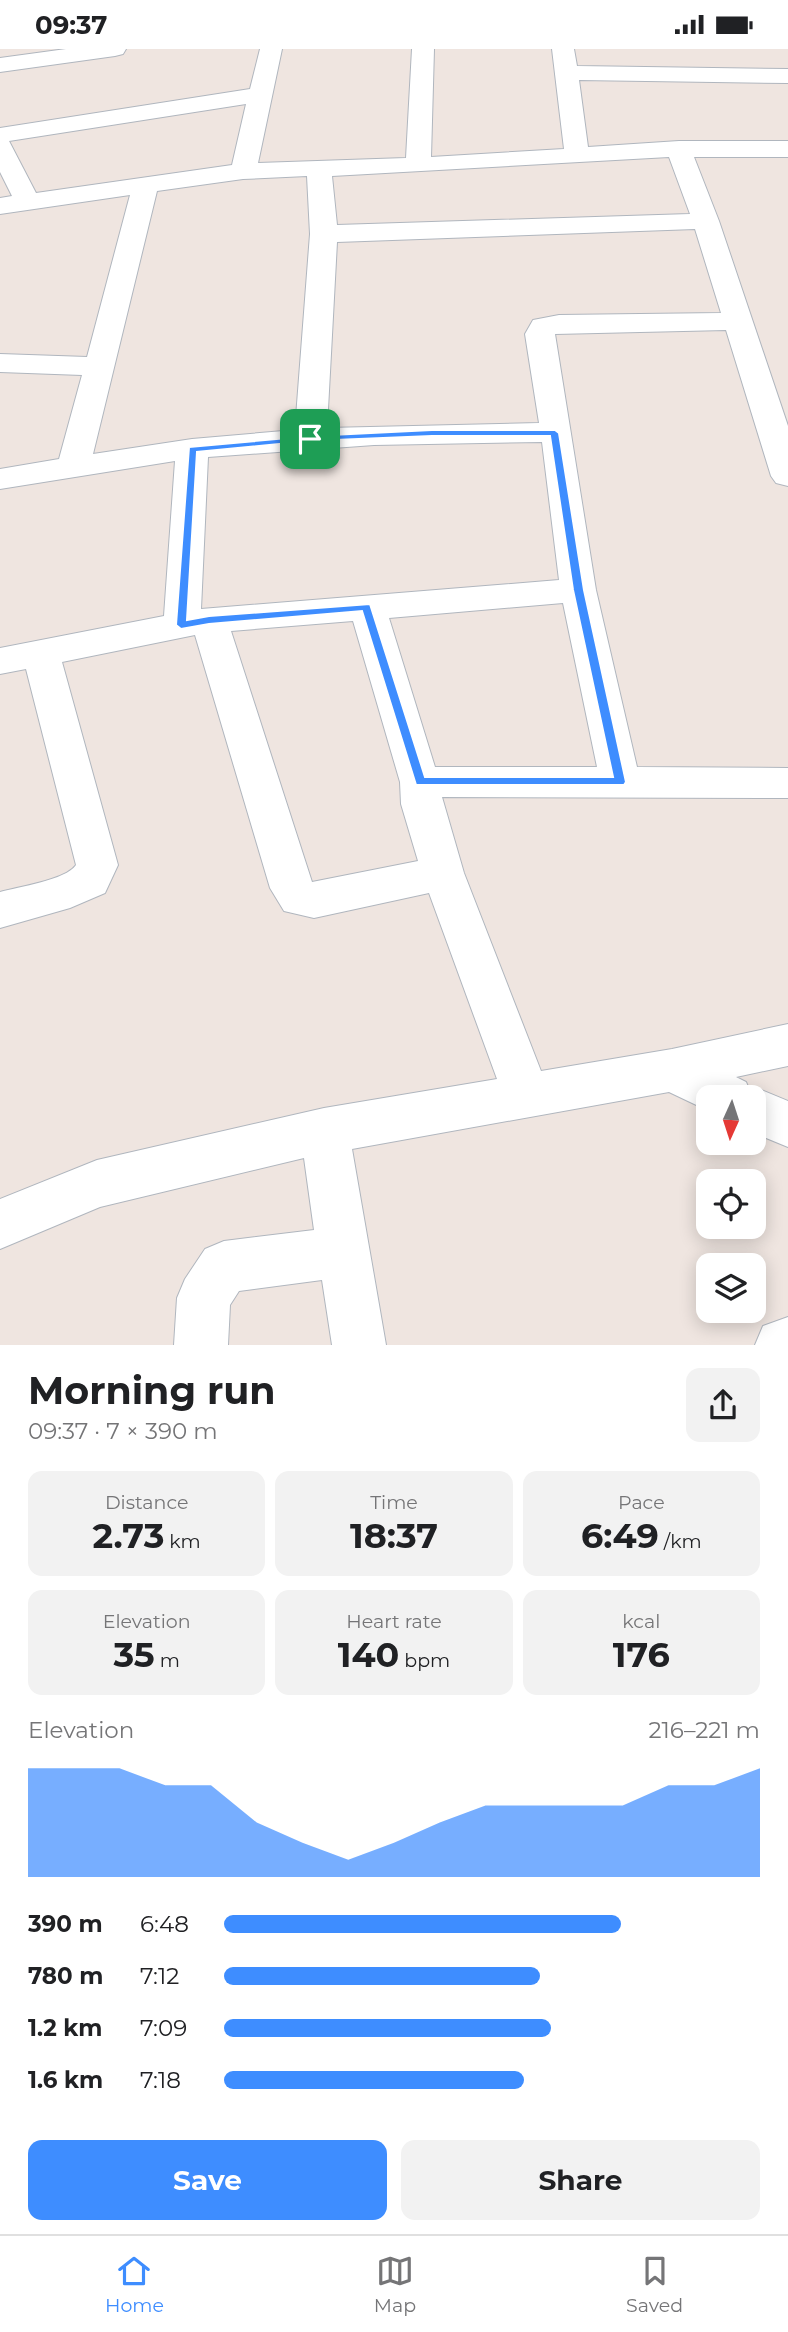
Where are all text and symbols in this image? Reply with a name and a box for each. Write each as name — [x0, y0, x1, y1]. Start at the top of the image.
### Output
text: 09:37 — [35, 9, 107, 41]
pin — [280, 409, 340, 469]
icon: arrive — [291, 420, 329, 458]
north arrow — [696, 1085, 766, 1155]
map controls — [696, 1085, 766, 1323]
button: locate — [696, 1169, 766, 1239]
button: layers — [696, 1253, 766, 1323]
text: Morning run — [28, 1367, 276, 1414]
button: share — [686, 1368, 760, 1442]
text: 09:37 · 7 × 390 m — [28, 1417, 218, 1445]
text: Distance — [105, 1491, 188, 1514]
text: Time — [370, 1491, 418, 1514]
text: Pace — [618, 1491, 665, 1514]
text: 2.73 — [93, 1514, 164, 1557]
text: 18:37 — [350, 1514, 438, 1557]
text: 6:49 — [581, 1514, 659, 1557]
text: km — [164, 1530, 201, 1553]
text: /km — [659, 1530, 702, 1553]
text: Elevation — [103, 1610, 191, 1633]
text: Heart rate — [346, 1610, 442, 1633]
text: kcal — [622, 1610, 660, 1633]
text: 35 — [113, 1633, 155, 1676]
text: 140 — [338, 1633, 399, 1676]
text: 176 — [613, 1633, 670, 1676]
text: m — [155, 1649, 180, 1672]
text: bpm — [399, 1649, 450, 1672]
text: Elevation — [28, 1716, 134, 1744]
text: 216–221 m — [648, 1716, 760, 1744]
text: 390 m — [28, 1910, 103, 1938]
text: 6:48 — [140, 1910, 189, 1938]
text: 780 m — [28, 1962, 103, 1990]
text: 7:12 — [140, 1962, 179, 1990]
text: 1.2 km — [28, 2014, 102, 2042]
text: 7:09 — [140, 2014, 187, 2042]
text: 1.6 km — [28, 2066, 103, 2094]
text: 7:18 — [140, 2066, 181, 2094]
button: Save — [28, 2140, 387, 2220]
button: Share — [401, 2140, 760, 2220]
tab: Home — [105, 2252, 164, 2317]
tab: Map — [374, 2252, 416, 2317]
tab: Saved — [626, 2252, 683, 2317]

